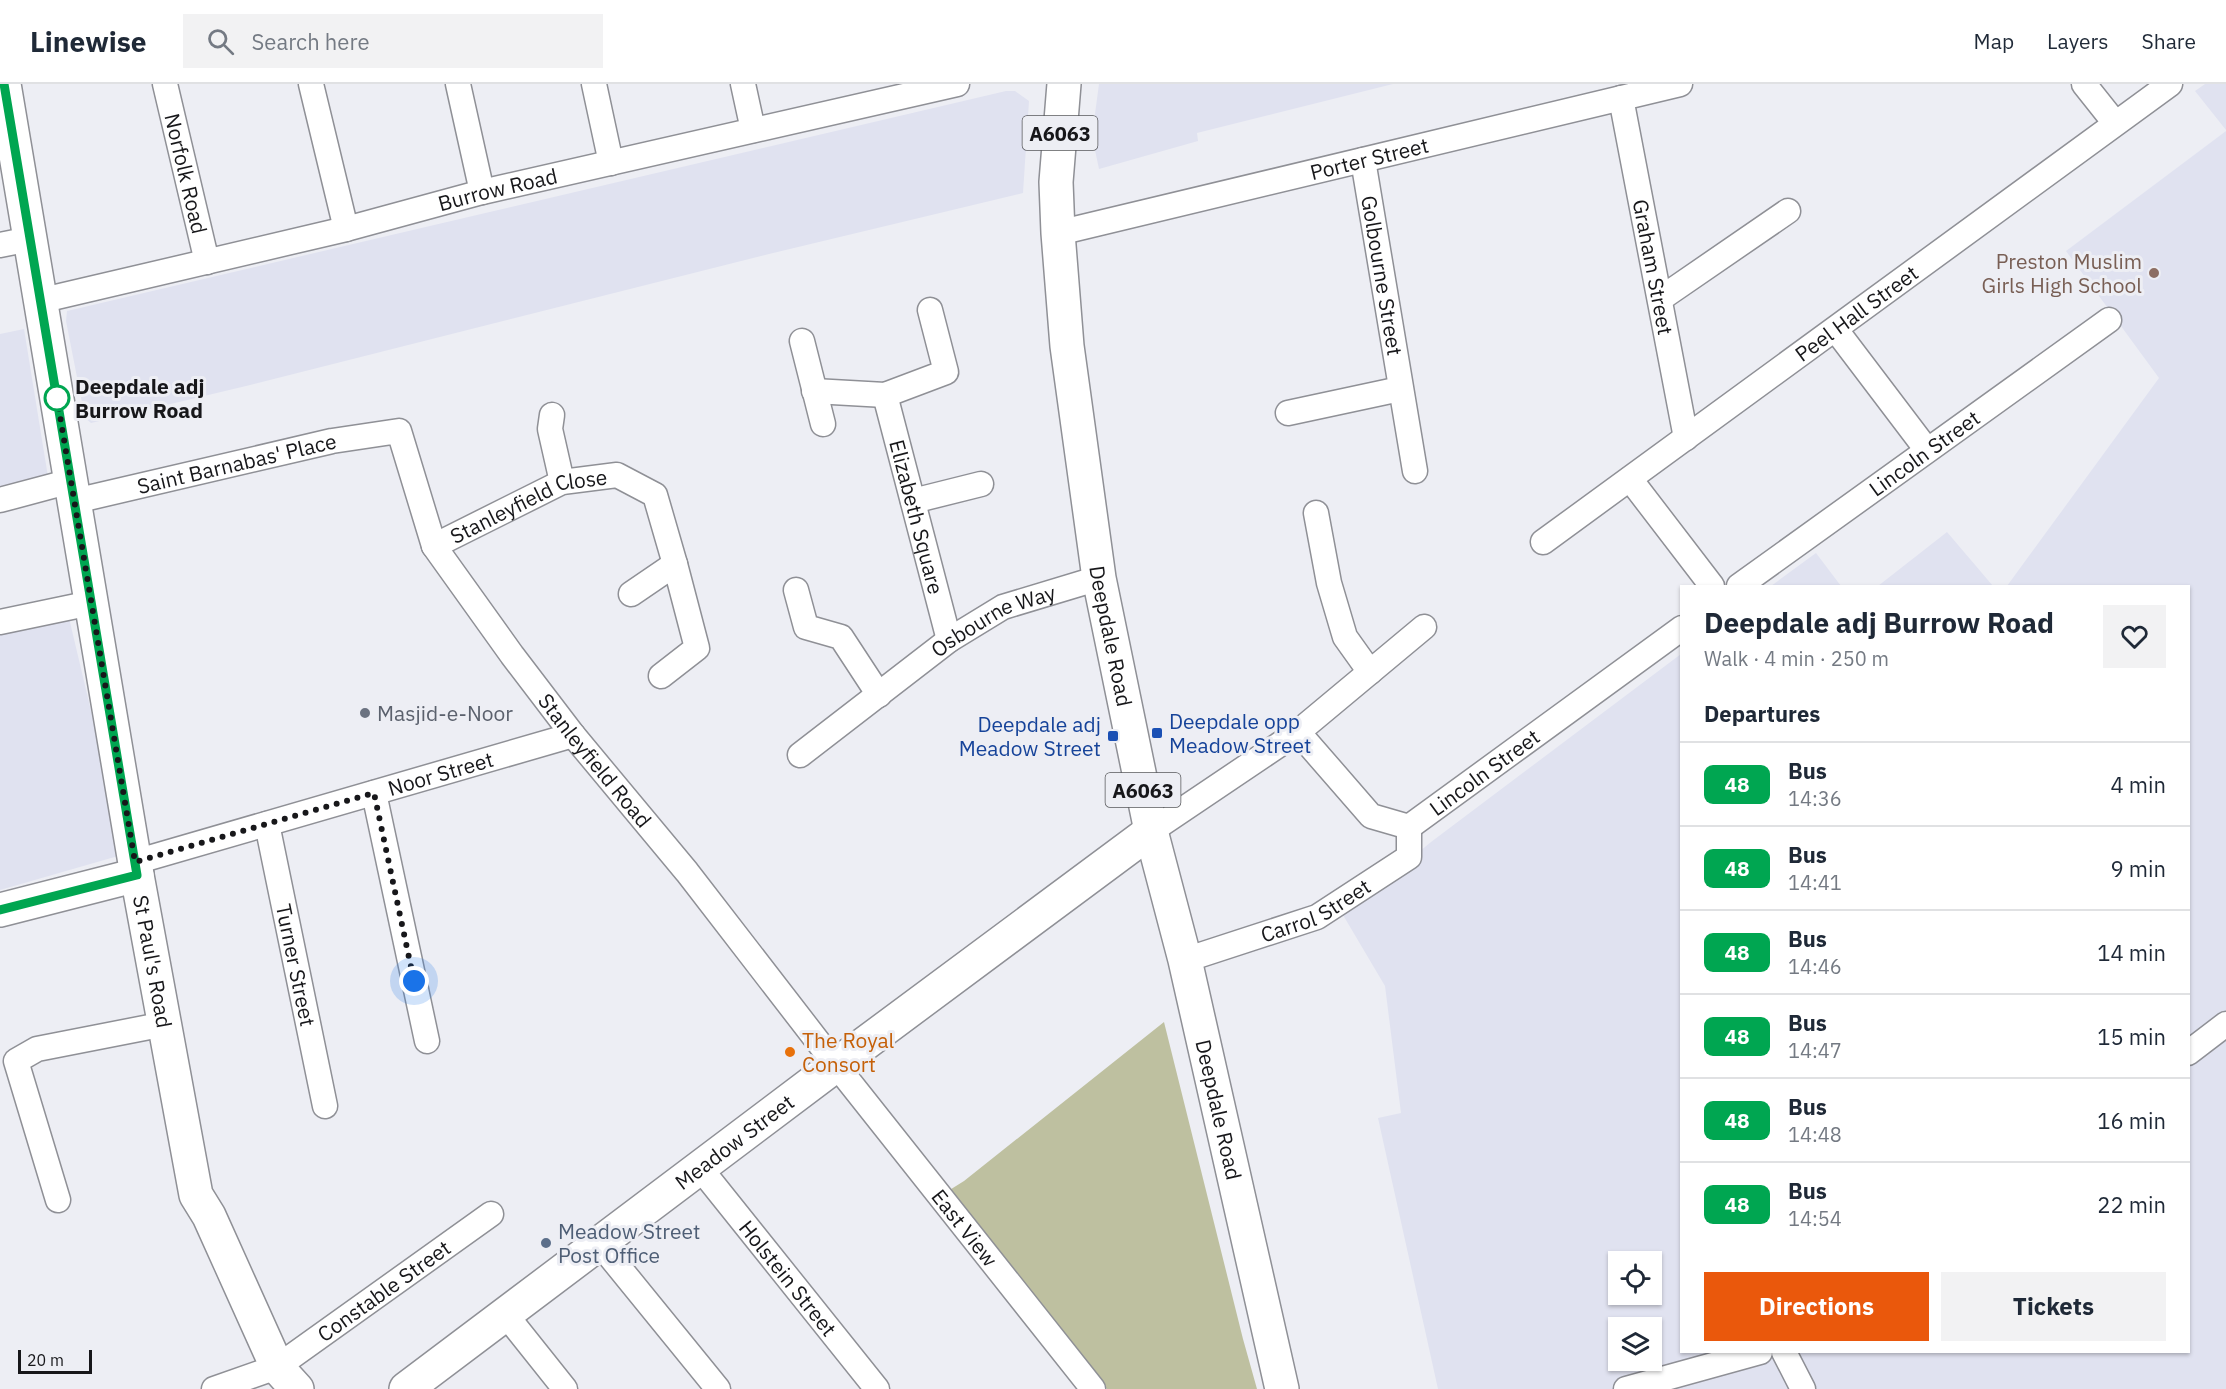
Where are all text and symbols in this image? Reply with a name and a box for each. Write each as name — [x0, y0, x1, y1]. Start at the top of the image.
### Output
search box — [183, 14, 603, 68]
text: Linewise — [30, 23, 147, 60]
icon: search — [204, 25, 237, 58]
text: Search here — [252, 27, 370, 56]
text: Map — [1974, 27, 2014, 55]
text: Layers — [2047, 27, 2109, 55]
text: Share — [2142, 27, 2196, 55]
street label: Norfolk Road — [158, 110, 214, 237]
road number: A6063 — [1022, 116, 1098, 150]
street label: Porter Street — [1307, 131, 1431, 186]
street label: Burrow Road — [435, 161, 560, 217]
street label: Golbourne Street — [1355, 193, 1409, 357]
street label: Graham Street — [1627, 197, 1680, 337]
place label: Preston Muslim Girls High School — [1982, 247, 2142, 299]
street label: Peel Hall Street — [1789, 259, 1924, 368]
marker: Preston Muslim Girls High School — [2147, 266, 2161, 280]
place label: Deepdale adj Burrow Road — [75, 372, 205, 424]
marker: Deepdale adj Burrow Road — [44, 385, 70, 411]
street label: Lincoln Street — [1863, 404, 1985, 502]
street label: Saint Barnabas' Place — [134, 426, 339, 500]
street label: Elizabeth Square — [883, 437, 950, 597]
street label: Stanleyfield Close — [445, 462, 609, 550]
street label: Deepdale Road — [1083, 564, 1139, 709]
street label: Osbourne Way — [925, 578, 1059, 663]
text: Deepdale adj Burrow Road — [1704, 604, 2054, 641]
button: heart — [2103, 605, 2166, 668]
text: Walk · 4 min · 250 m — [1704, 645, 1889, 672]
street label: Stanleyfield Road — [532, 688, 658, 833]
place label: Masjid-e-Noor — [377, 699, 513, 727]
text: Departures — [1704, 699, 1820, 728]
marker: Masjid-e-Noor — [358, 706, 372, 720]
place label: Deepdale opp Meadow Street — [1169, 707, 1311, 759]
place label: Deepdale adj Meadow Street — [959, 710, 1101, 762]
street label: Lincoln Street — [1423, 722, 1545, 822]
marker: Deepdale opp Meadow Street — [1150, 726, 1164, 740]
marker: Deepdale adj Meadow Street — [1106, 729, 1120, 743]
street label: Noor Street — [384, 745, 497, 802]
text: Bus — [1788, 756, 1827, 785]
text: 48 — [1724, 770, 1750, 798]
text: 4 min — [2110, 770, 2166, 799]
road number: A6063 — [1106, 773, 1180, 807]
text: 14:36 — [1788, 785, 1842, 812]
text: Bus — [1788, 840, 1827, 869]
text: 48 — [1724, 854, 1750, 882]
text: 9 min — [2110, 854, 2166, 883]
text: 14:41 — [1788, 869, 1842, 896]
street label: Carrol Street — [1257, 872, 1376, 948]
street label: St Paul's Road — [127, 893, 179, 1030]
street label: Turner Street — [270, 901, 322, 1029]
text: Bus — [1788, 924, 1827, 953]
text: 48 — [1724, 938, 1750, 966]
text: 14 min — [2097, 938, 2166, 967]
text: 14:46 — [1788, 953, 1842, 980]
your location — [399, 966, 429, 996]
text: Bus — [1788, 1008, 1827, 1037]
text: 48 — [1724, 1022, 1750, 1050]
text: 15 min — [2097, 1022, 2166, 1051]
place label: The Royal Consort — [802, 1026, 895, 1078]
street label: Deepdale Road — [1189, 1037, 1248, 1183]
text: 14:47 — [1788, 1037, 1842, 1064]
marker: The Royal Consort — [783, 1045, 797, 1059]
street label: Meadow Street — [669, 1088, 800, 1196]
text: Bus — [1788, 1092, 1827, 1121]
text: 48 — [1724, 1106, 1750, 1134]
text: 16 min — [2097, 1106, 2166, 1135]
text: 14:48 — [1788, 1121, 1842, 1148]
text: Bus — [1788, 1176, 1827, 1205]
street label: East View — [926, 1183, 1004, 1272]
text: 48 — [1724, 1190, 1750, 1218]
text: 22 min — [2097, 1190, 2166, 1219]
text: 14:54 — [1788, 1205, 1842, 1232]
street label: Holstein Street — [733, 1214, 843, 1342]
place label: Meadow Street Post Office — [558, 1217, 700, 1269]
street label: Constable Street — [312, 1233, 456, 1348]
marker: Meadow Street Post Office — [539, 1236, 553, 1250]
map controls — [1608, 1251, 1662, 1371]
button: locate — [1608, 1251, 1662, 1305]
button: Directions — [1704, 1272, 1929, 1341]
button: Tickets — [1941, 1272, 2166, 1341]
button: layers — [1608, 1317, 1662, 1371]
scale bar — [18, 1347, 92, 1374]
text: 20 m — [27, 1350, 64, 1370]

